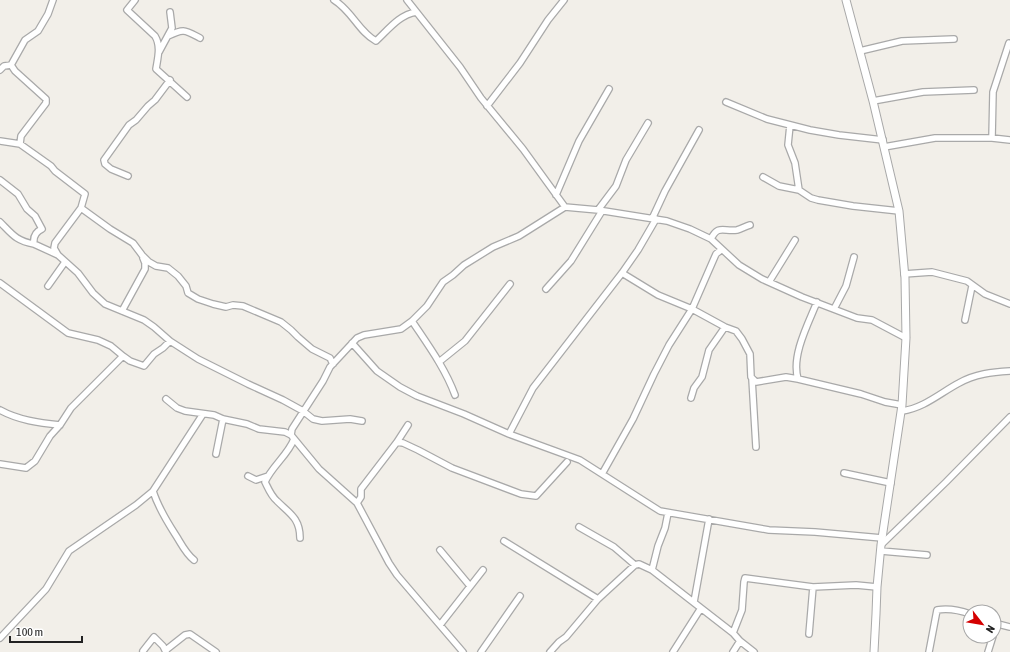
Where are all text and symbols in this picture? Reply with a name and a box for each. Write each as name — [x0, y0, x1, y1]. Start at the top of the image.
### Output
north arrow — [962, 604, 1002, 644]
scale bar — [10, 618, 82, 644]
text: N — [984, 623, 997, 635]
text: 100 m — [16, 625, 43, 639]

